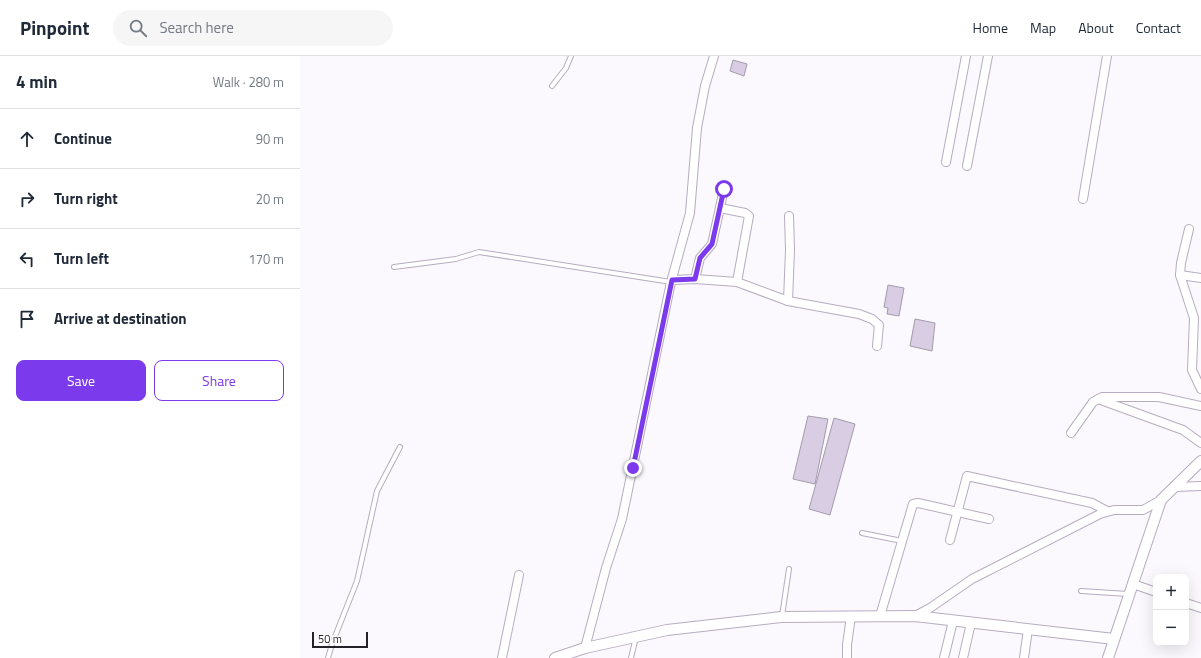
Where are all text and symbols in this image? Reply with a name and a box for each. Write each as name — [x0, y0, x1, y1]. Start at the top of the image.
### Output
search box — [113, 10, 393, 46]
text: Pinpoint — [20, 13, 89, 42]
text: Search here — [159, 16, 234, 39]
icon: search — [127, 17, 149, 39]
text: Home — [973, 17, 1008, 38]
text: Map — [1030, 17, 1056, 38]
text: About — [1078, 17, 1114, 38]
text: Contact — [1136, 17, 1181, 38]
text: 4 min — [16, 69, 57, 95]
text: Walk · 280 m — [213, 72, 284, 92]
text: Continue — [54, 127, 112, 150]
icon: ahead — [16, 128, 38, 150]
text: 90 m — [256, 129, 284, 149]
route start — [715, 180, 733, 198]
text: Turn right — [54, 187, 118, 210]
icon: right — [16, 188, 38, 210]
text: 20 m — [256, 189, 284, 209]
text: Turn left — [54, 247, 109, 270]
icon: left — [16, 248, 38, 270]
text: 170 m — [248, 249, 284, 269]
text: Arrive at destination — [54, 307, 187, 330]
icon: arrive — [16, 308, 38, 330]
button: Save — [16, 360, 146, 401]
button: Share — [154, 360, 284, 401]
route end — [624, 459, 642, 477]
map controls — [1153, 574, 1189, 646]
button: + — [1153, 574, 1189, 610]
button: − — [1153, 610, 1189, 646]
scale bar — [312, 630, 368, 649]
text: 50 m — [318, 631, 342, 647]

